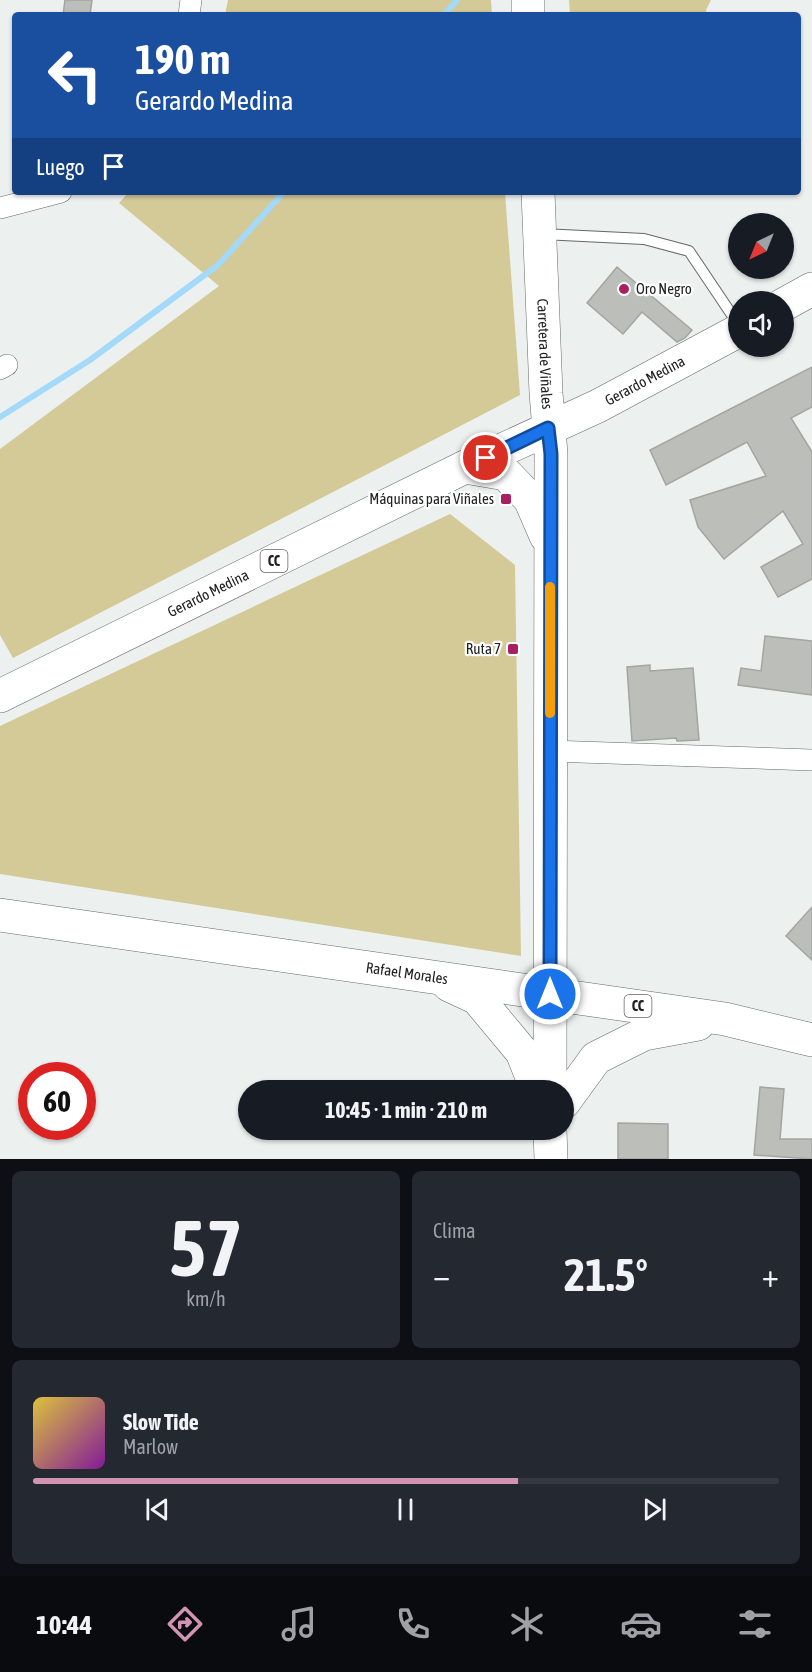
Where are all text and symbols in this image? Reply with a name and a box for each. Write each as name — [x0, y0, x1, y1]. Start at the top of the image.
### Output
text: 190 m — [135, 35, 230, 83]
icon: left — [36, 36, 114, 114]
text: Gerardo Medina — [135, 85, 294, 116]
icon: arrive — [97, 150, 130, 183]
text: Luego — [36, 154, 85, 180]
north arrow — [728, 213, 794, 279]
map controls — [728, 213, 794, 357]
place label: Oro Negro — [636, 280, 692, 297]
marker: Oro Negro — [617, 282, 631, 296]
button: sound — [728, 291, 794, 357]
street label: Carretera de Viñales — [534, 298, 556, 410]
street label: Gerardo Medina — [602, 352, 688, 409]
pin — [460, 432, 511, 483]
icon: arrive — [469, 441, 502, 474]
place label: Máquinas para Viñales — [369, 490, 494, 507]
marker: Máquinas para Viñales — [499, 492, 513, 506]
road number: CC — [260, 550, 288, 572]
street label: Gerardo Medina — [165, 566, 251, 620]
place label: Ruta 7 — [466, 640, 501, 657]
marker: Ruta 7 — [506, 642, 520, 656]
street label: Rafael Morales — [365, 959, 449, 987]
position arrow — [518, 962, 582, 1026]
road number: CC — [624, 995, 652, 1017]
speed limit sign: 60 — [18, 1062, 96, 1140]
text: 10:45 · 1 min · 210 m — [325, 1097, 487, 1123]
text: 57 — [169, 1203, 243, 1293]
text: Clima — [433, 1219, 476, 1242]
text: 21.5° — [564, 1249, 648, 1301]
text: − — [433, 1256, 450, 1294]
text: + — [762, 1256, 779, 1294]
text: km/h — [186, 1287, 226, 1310]
text: Slow Tide — [123, 1409, 199, 1435]
text: Marlow — [123, 1435, 178, 1458]
icon: previous — [141, 1493, 174, 1526]
icon: pause — [389, 1493, 422, 1526]
icon: next — [638, 1493, 671, 1526]
icon: directions — [164, 1603, 206, 1645]
icon: music — [278, 1603, 320, 1645]
icon: phone — [392, 1603, 434, 1645]
icon: climate — [506, 1603, 548, 1645]
icon: car — [620, 1603, 662, 1645]
icon: filters — [734, 1603, 776, 1645]
text: 10:44 — [36, 1609, 92, 1640]

